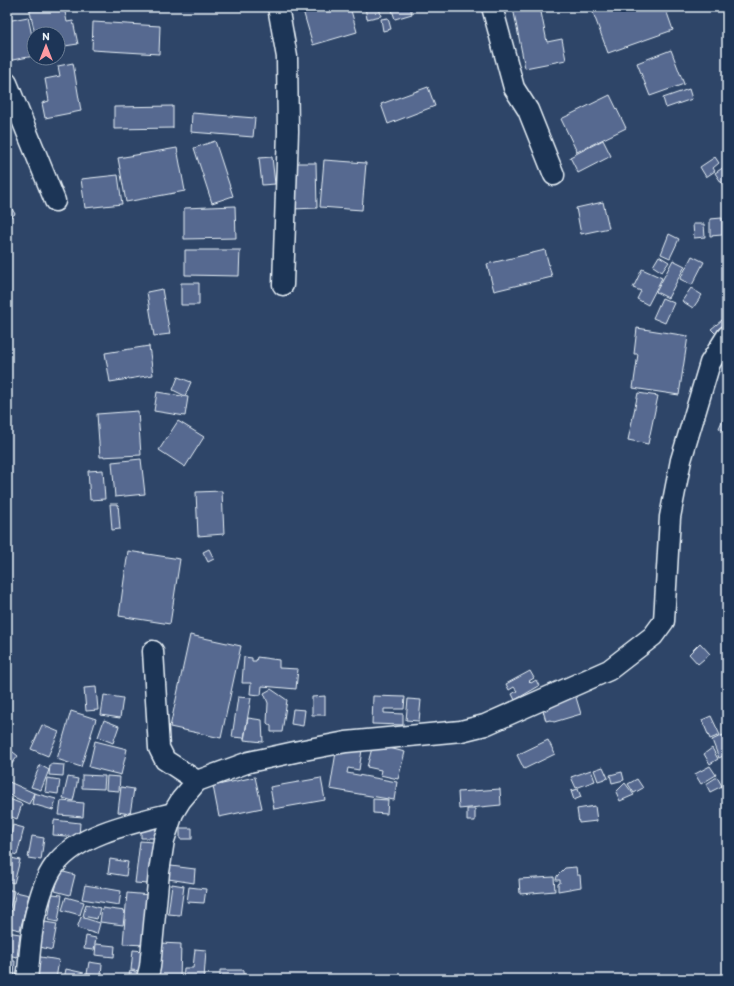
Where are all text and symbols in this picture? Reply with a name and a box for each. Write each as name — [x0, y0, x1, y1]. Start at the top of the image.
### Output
north arrow — [26, 26, 66, 66]
text: N — [42, 30, 50, 43]

